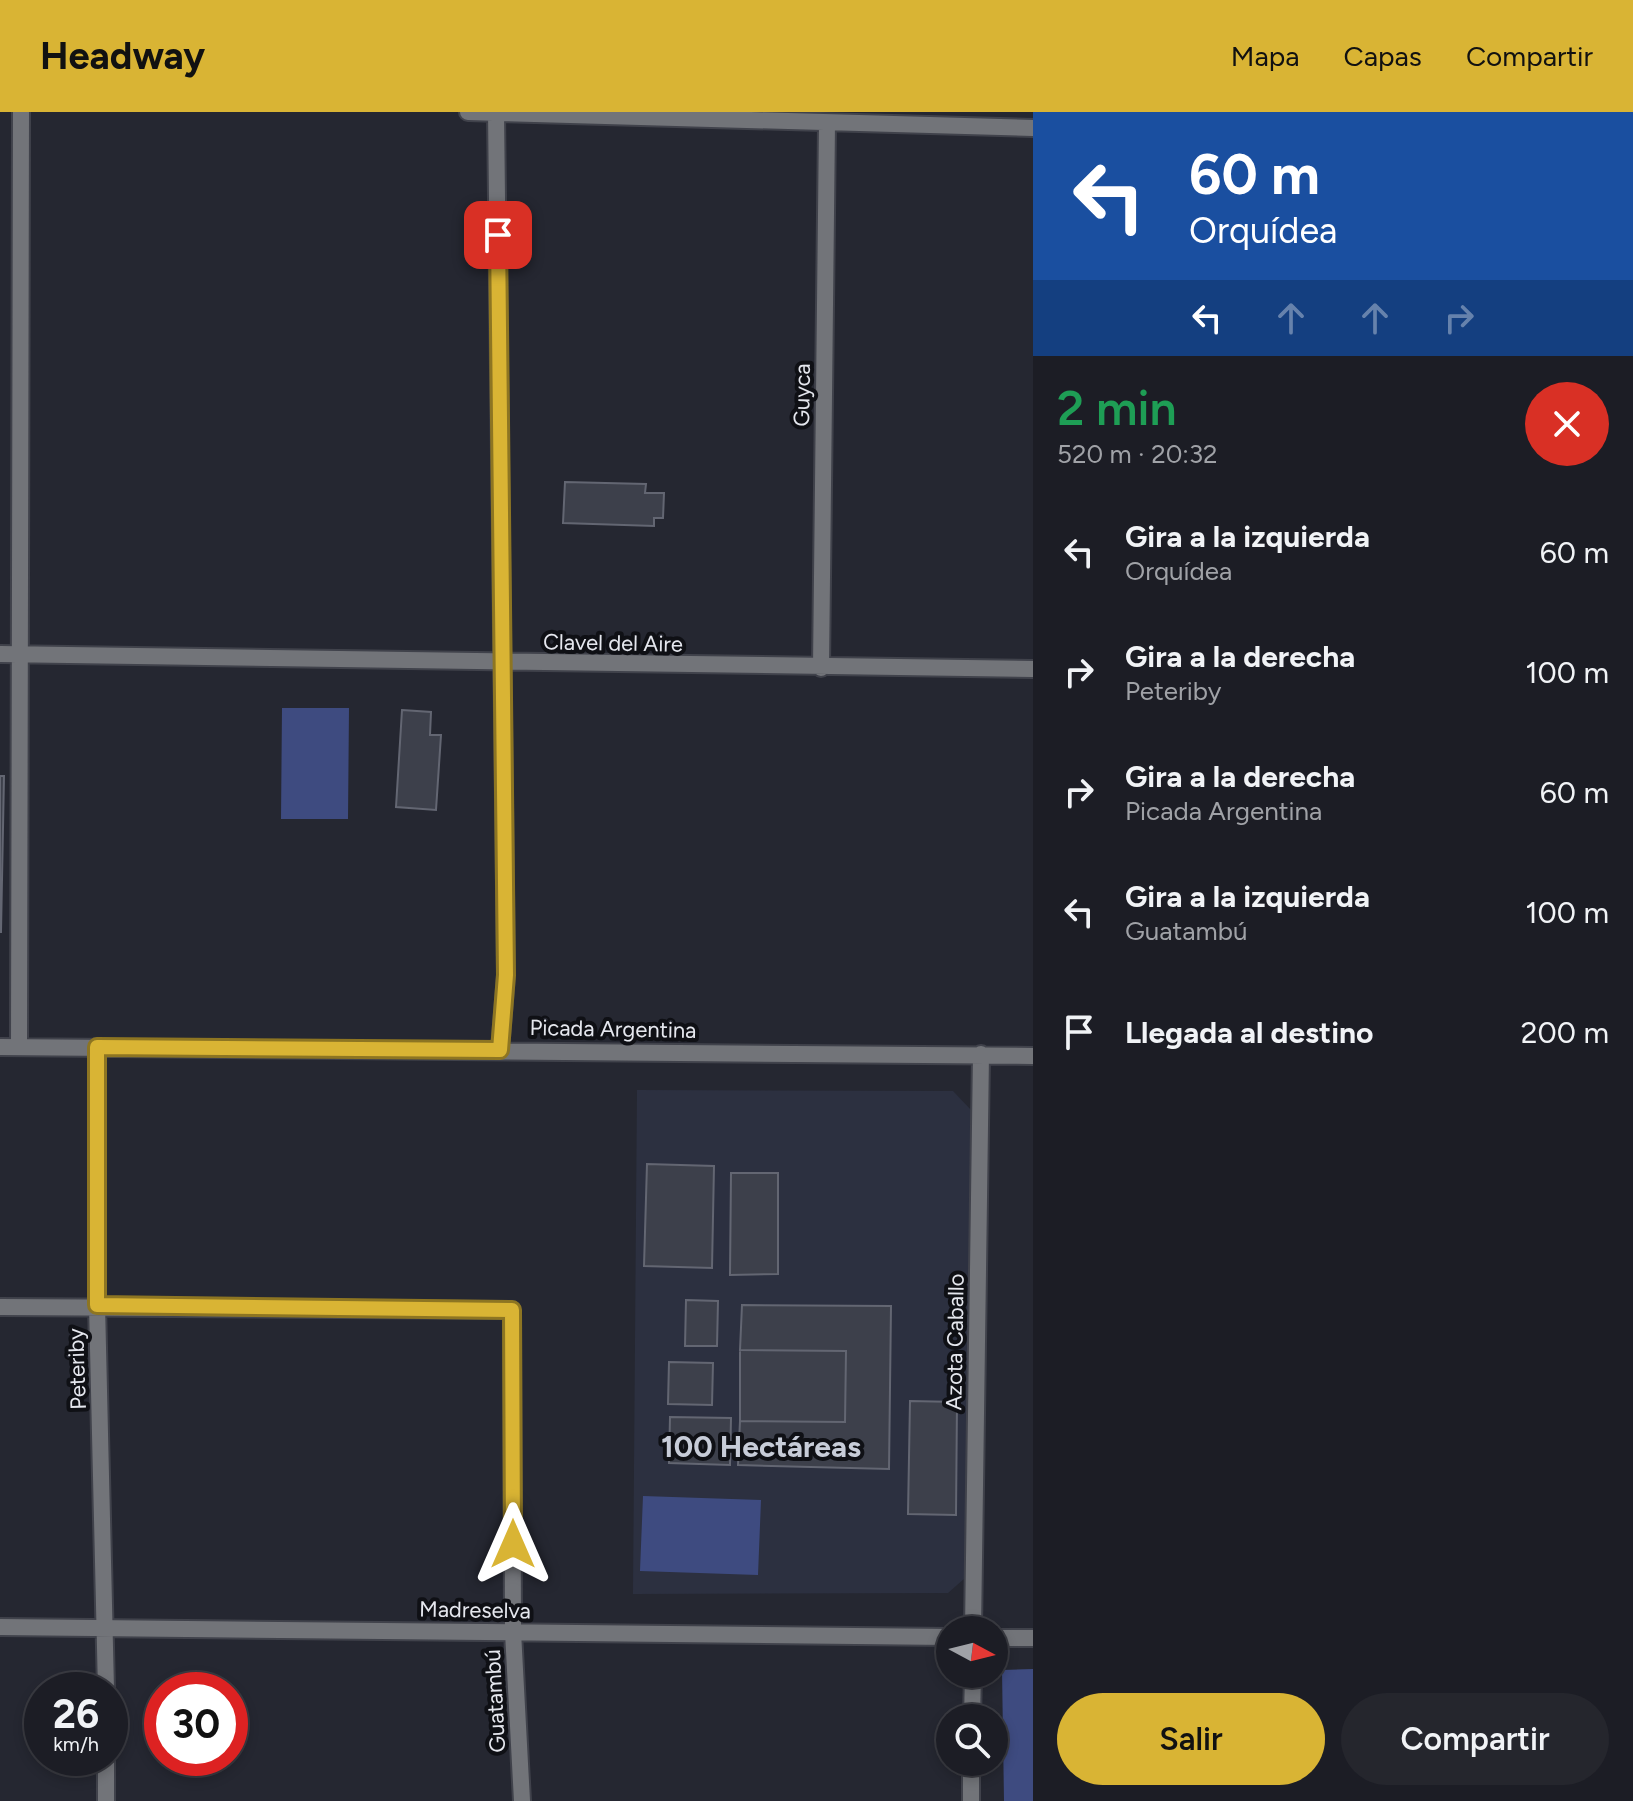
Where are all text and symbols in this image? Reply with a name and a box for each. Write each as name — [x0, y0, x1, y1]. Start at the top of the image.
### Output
text: Headway — [40, 33, 205, 79]
text: Mapa — [1231, 39, 1300, 73]
text: Capas — [1344, 39, 1422, 73]
text: Compartir — [1466, 39, 1593, 73]
text: 60 m — [1189, 141, 1320, 208]
icon: left — [1057, 144, 1161, 248]
pin — [464, 201, 532, 269]
text: Orquídea — [1189, 209, 1337, 252]
icon: arrive — [476, 213, 520, 257]
icon: left — [1185, 296, 1229, 340]
icon: ahead — [1269, 296, 1313, 340]
icon: ahead — [1353, 296, 1397, 340]
icon: right — [1437, 296, 1481, 340]
street label: Guyca — [788, 363, 816, 427]
text: 2 min — [1057, 379, 1177, 437]
button: close — [1525, 382, 1609, 466]
text: 520 m · 20:32 — [1057, 438, 1218, 470]
text: Gira a la izquierda — [1125, 518, 1370, 555]
icon: left — [1057, 530, 1101, 574]
text: 60 m — [1540, 534, 1609, 571]
text: Orquídea — [1125, 555, 1232, 587]
street label: Clavel del Aire — [543, 628, 683, 658]
text: Gira a la derecha — [1125, 638, 1355, 675]
icon: right — [1057, 650, 1101, 694]
text: 100 m — [1525, 654, 1609, 691]
text: Peteriby — [1125, 675, 1221, 707]
text: Gira a la derecha — [1125, 758, 1355, 795]
icon: right — [1057, 770, 1101, 814]
text: 60 m — [1540, 774, 1609, 811]
text: Picada Argentina — [1125, 795, 1322, 827]
text: Gira a la izquierda — [1125, 878, 1370, 915]
icon: left — [1057, 890, 1101, 934]
text: 100 m — [1525, 894, 1609, 931]
text: Guatambú — [1125, 915, 1247, 947]
icon: arrive — [1057, 1010, 1101, 1054]
street label: Picada Argentina — [529, 1014, 697, 1044]
text: Llegada al destino — [1125, 1014, 1373, 1051]
text: 200 m — [1521, 1014, 1609, 1051]
street label: Azota Caballo — [940, 1273, 970, 1411]
street label: Peteriby — [62, 1327, 92, 1410]
district label: 100 Hectáreas — [661, 1428, 861, 1465]
position arrow — [471, 1502, 555, 1586]
street label: Madreselva — [419, 1596, 531, 1624]
north arrow — [936, 1616, 1008, 1688]
map controls — [936, 1616, 1008, 1776]
street label: Guatambú — [479, 1649, 511, 1753]
speed limit sign: 30 — [144, 1672, 248, 1776]
text: 26 — [53, 1690, 99, 1738]
button: Salir — [1057, 1693, 1325, 1785]
button: Compartir — [1341, 1693, 1609, 1785]
button: search — [936, 1704, 1008, 1776]
text: km/h — [53, 1732, 99, 1756]

